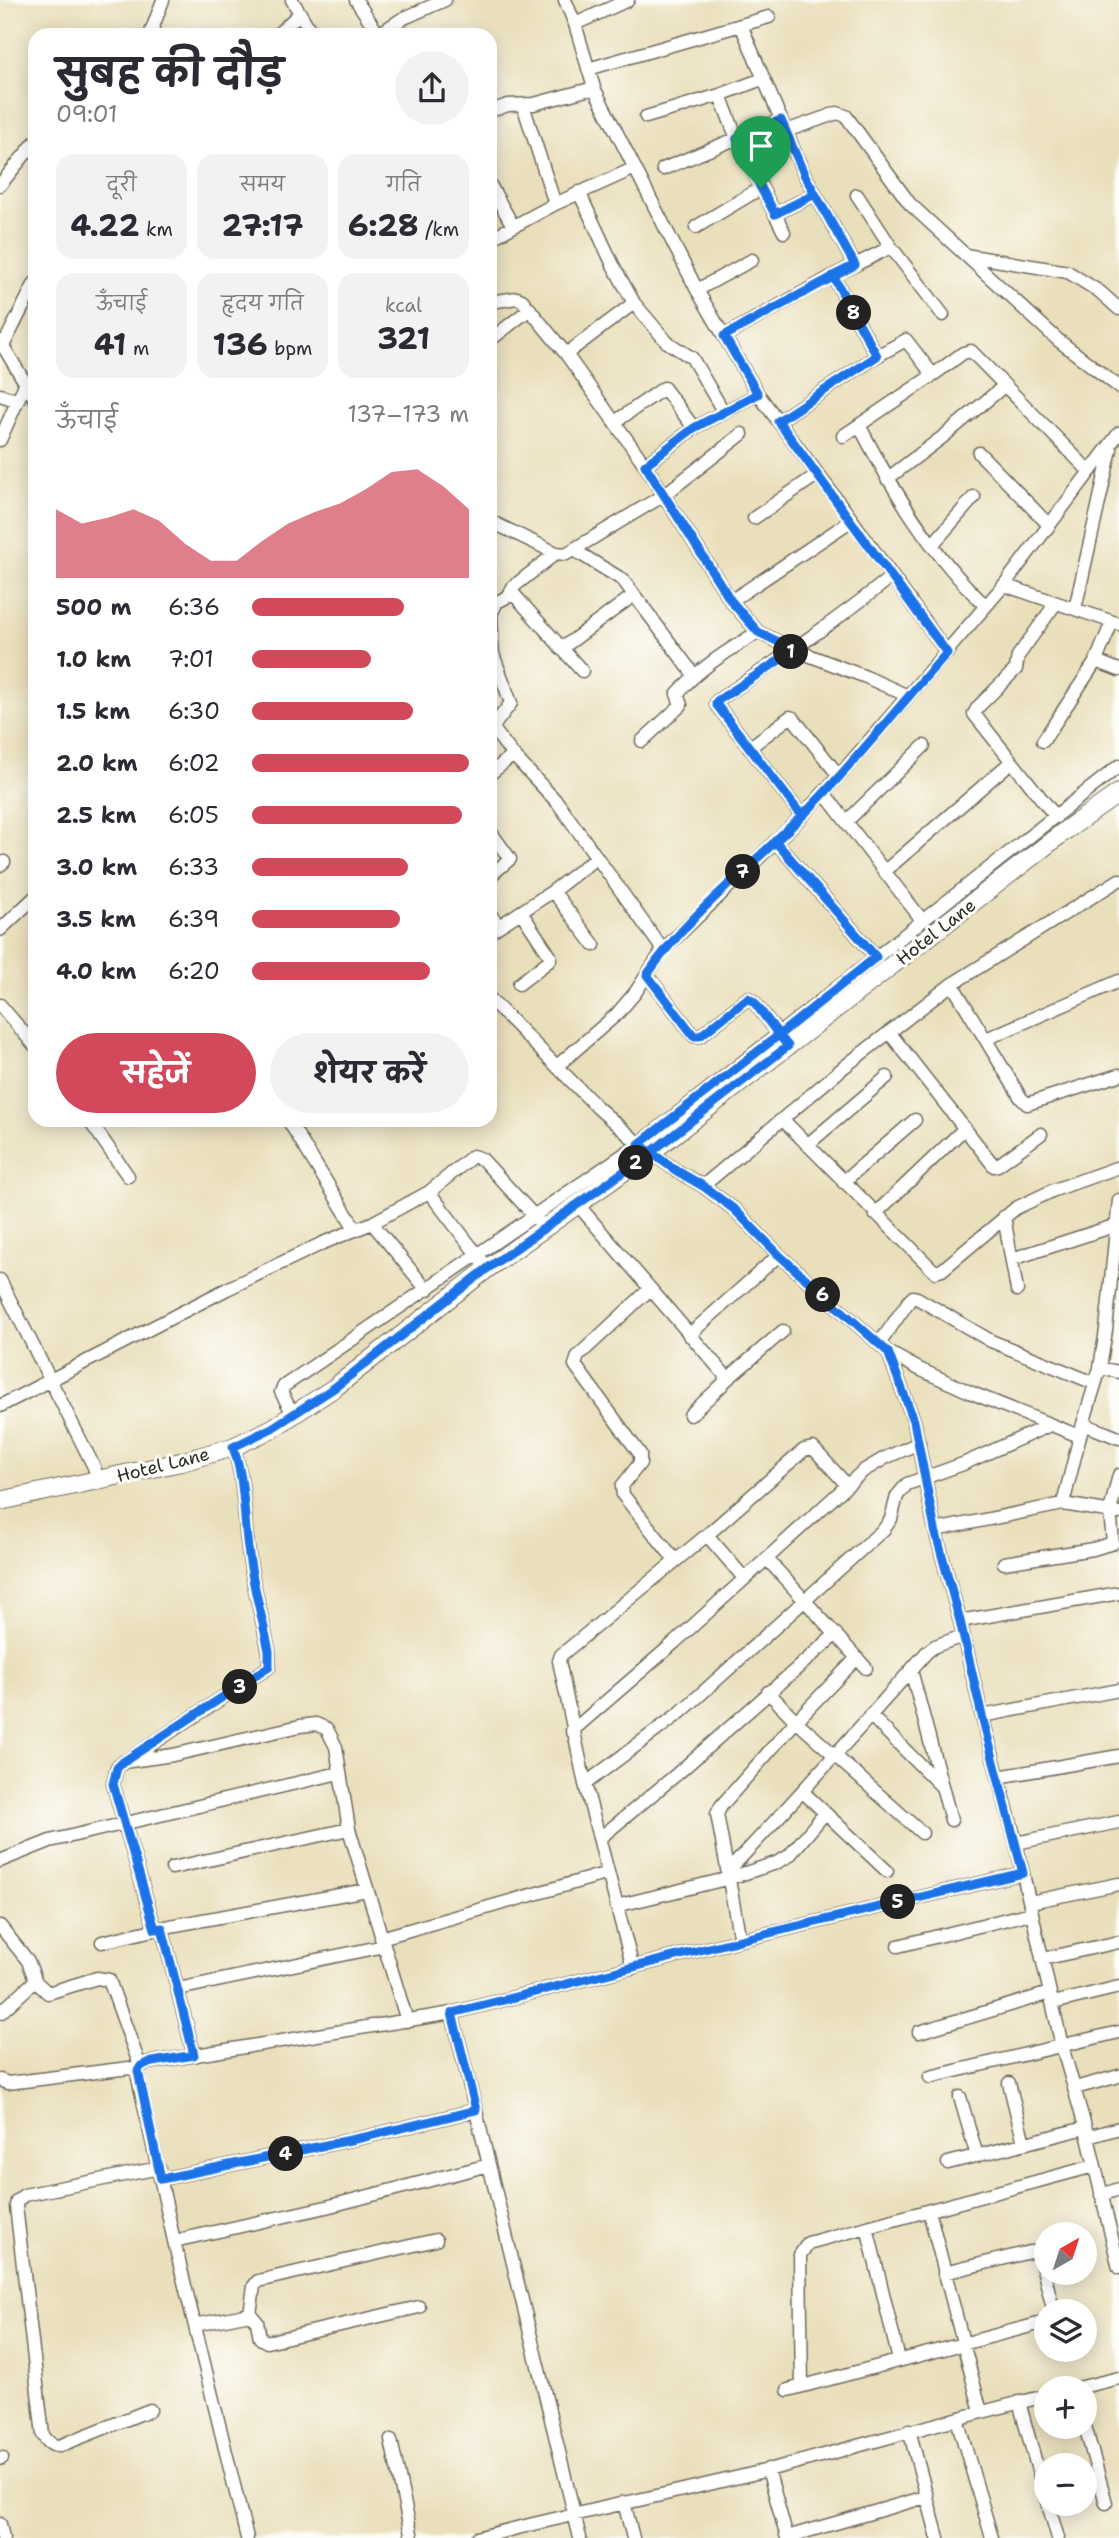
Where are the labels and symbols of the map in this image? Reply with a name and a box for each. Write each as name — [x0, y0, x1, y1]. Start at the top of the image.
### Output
pin — [731, 116, 791, 188]
pin: 8 — [836, 296, 872, 330]
pin: 1 — [774, 634, 808, 670]
pin: 7 — [726, 854, 760, 890]
street label: Hotel Lane — [891, 893, 981, 971]
pin: 2 — [618, 1146, 654, 1180]
pin: 6 — [806, 1278, 840, 1312]
street label: Hotel Lane — [114, 1442, 212, 1488]
pin: 3 — [222, 1670, 258, 1704]
pin: 5 — [880, 1884, 916, 1920]
pin: 4 — [268, 2136, 304, 2172]
north arrow — [1034, 2222, 1097, 2286]

